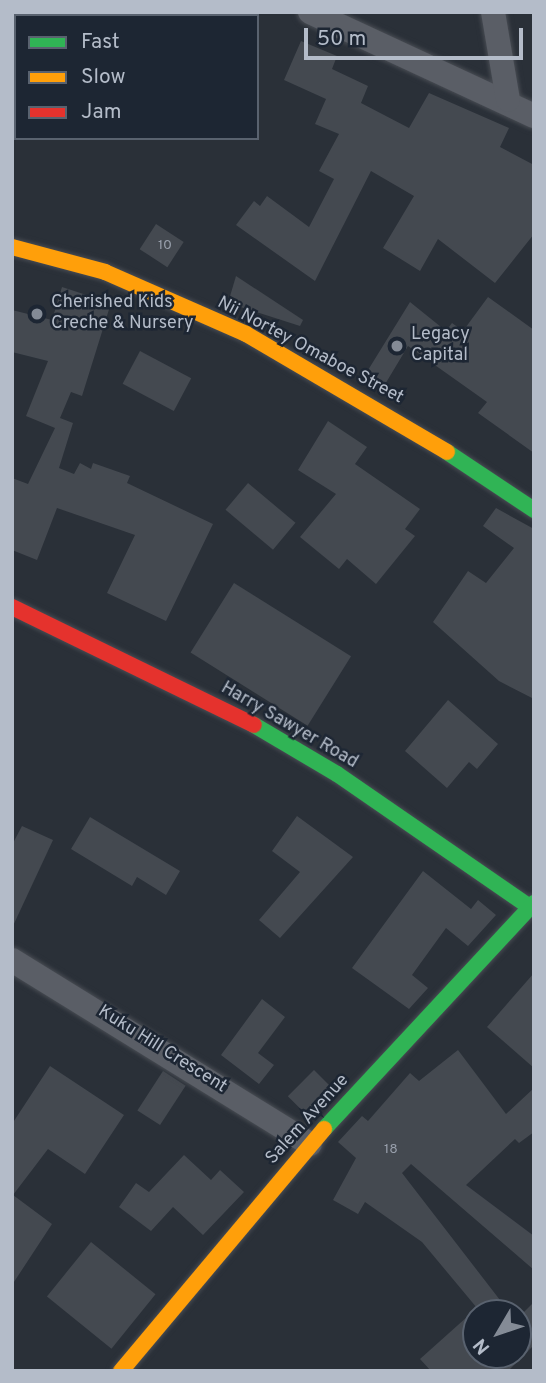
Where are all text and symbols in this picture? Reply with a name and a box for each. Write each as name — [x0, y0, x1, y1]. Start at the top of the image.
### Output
legend — [14, 14, 259, 140]
scale bar — [308, 14, 527, 58]
text: 50 m — [317, 26, 366, 53]
text: Fast — [81, 29, 120, 56]
text: Slow — [81, 64, 126, 91]
text: Jam — [81, 99, 122, 126]
house number: 10 — [158, 238, 172, 254]
place label: Cherished Kids Creche & Nursery — [51, 293, 194, 336]
street label: Nii Nortey Omaboe Street — [213, 293, 407, 409]
marker: Cherished Kids Creche & Nursery — [29, 306, 45, 322]
place label: Legacy Capital — [411, 325, 470, 368]
marker: Legacy Capital — [389, 338, 405, 354]
street label: Harry Sawyer Road — [217, 678, 361, 774]
street label: Kuku Hill Crescent — [94, 1002, 230, 1098]
street label: Salem Avenue — [262, 1070, 354, 1170]
house number: 18 — [384, 1142, 398, 1158]
north arrow — [462, 1299, 532, 1369]
text: N — [469, 1333, 496, 1359]

